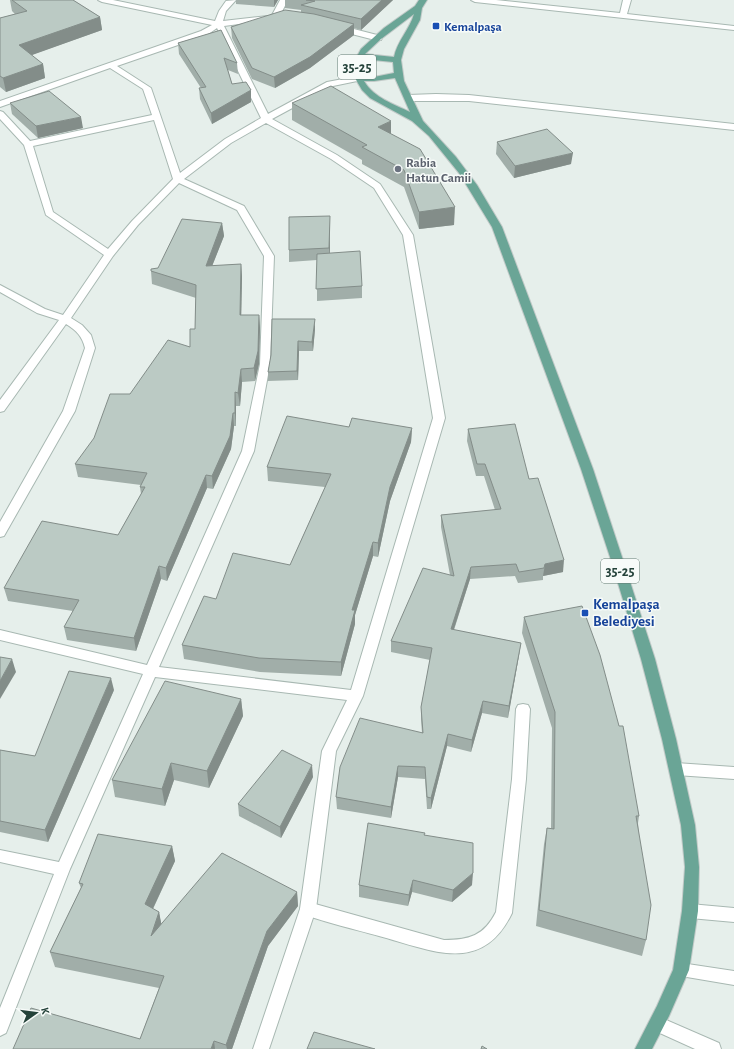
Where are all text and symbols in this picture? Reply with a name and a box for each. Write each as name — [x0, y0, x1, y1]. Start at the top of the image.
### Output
marker: Kemalpaşa — [431, 21, 441, 31]
place label: Kemalpaşa — [444, 21, 502, 34]
road number: 35-25 — [338, 55, 376, 79]
place label: Rabia Hatun Camii — [406, 157, 471, 185]
marker: Rabia Hatun Camii — [393, 164, 403, 174]
road number: 35-25 — [601, 559, 639, 583]
place label: Kemalpaşa Belediyesi — [593, 597, 660, 629]
marker: Kemalpaşa Belediyesi — [580, 608, 590, 618]
north arrow — [16, 993, 56, 1033]
text: K — [39, 1006, 51, 1016]

